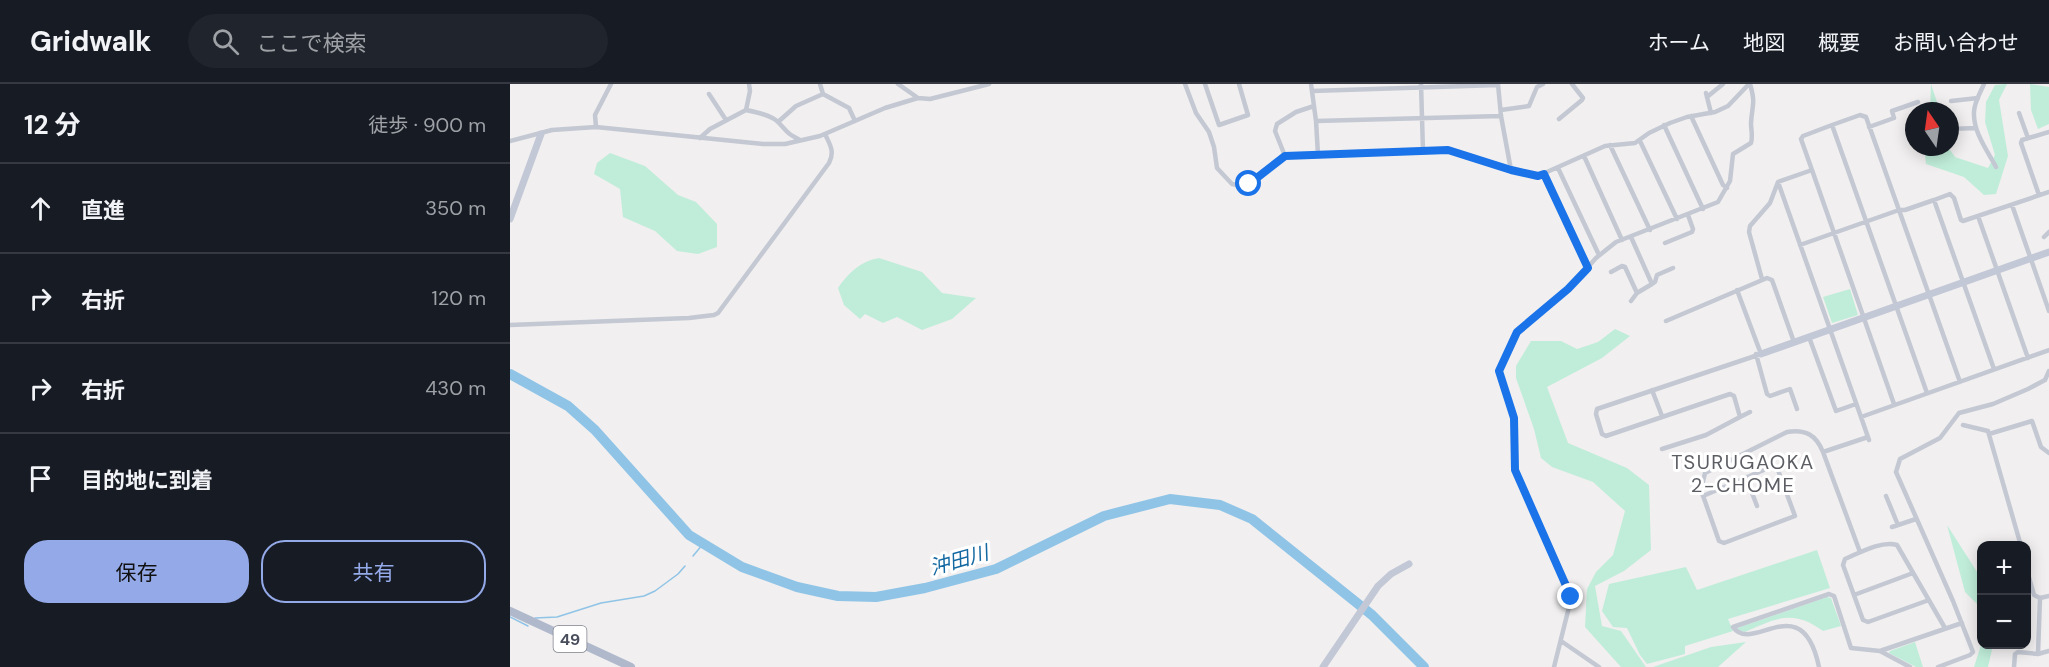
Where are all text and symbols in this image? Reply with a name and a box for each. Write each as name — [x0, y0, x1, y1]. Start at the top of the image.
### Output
search box — [188, 14, 608, 68]
text: Gridwalk — [30, 23, 152, 60]
icon: search — [209, 25, 242, 58]
text: ここで検索 — [257, 29, 367, 58]
text: ホーム — [1648, 29, 1710, 57]
text: 地図 — [1743, 29, 1785, 57]
text: 概要 — [1818, 29, 1860, 57]
text: お問い合わせ — [1893, 29, 2019, 57]
north arrow — [1905, 102, 1959, 156]
text: 12 分 — [24, 108, 81, 142]
text: 徒歩 · 900 m — [368, 112, 486, 138]
route start — [1235, 170, 1261, 196]
icon: ahead — [24, 192, 57, 225]
text: 350 m — [425, 195, 486, 221]
text: 直進 — [81, 196, 125, 225]
icon: right — [24, 282, 57, 315]
text: 120 m — [432, 285, 486, 311]
text: 右折 — [81, 286, 125, 315]
icon: right — [24, 372, 57, 405]
text: 430 m — [425, 375, 486, 401]
text: 右折 — [81, 376, 125, 405]
district label: TSURUGAOKA 2-CHOME — [1671, 449, 1815, 498]
icon: arrive — [24, 462, 57, 495]
text: 目的地に到着 — [81, 466, 213, 495]
water label: 沖田川 — [927, 539, 993, 581]
button: 保存 — [24, 540, 249, 603]
button: 共有 — [261, 540, 486, 603]
map controls — [1977, 541, 2031, 649]
button: + — [1977, 541, 2031, 595]
route end — [1557, 583, 1583, 609]
button: − — [1977, 595, 2031, 649]
road number: 49 — [554, 626, 586, 652]

